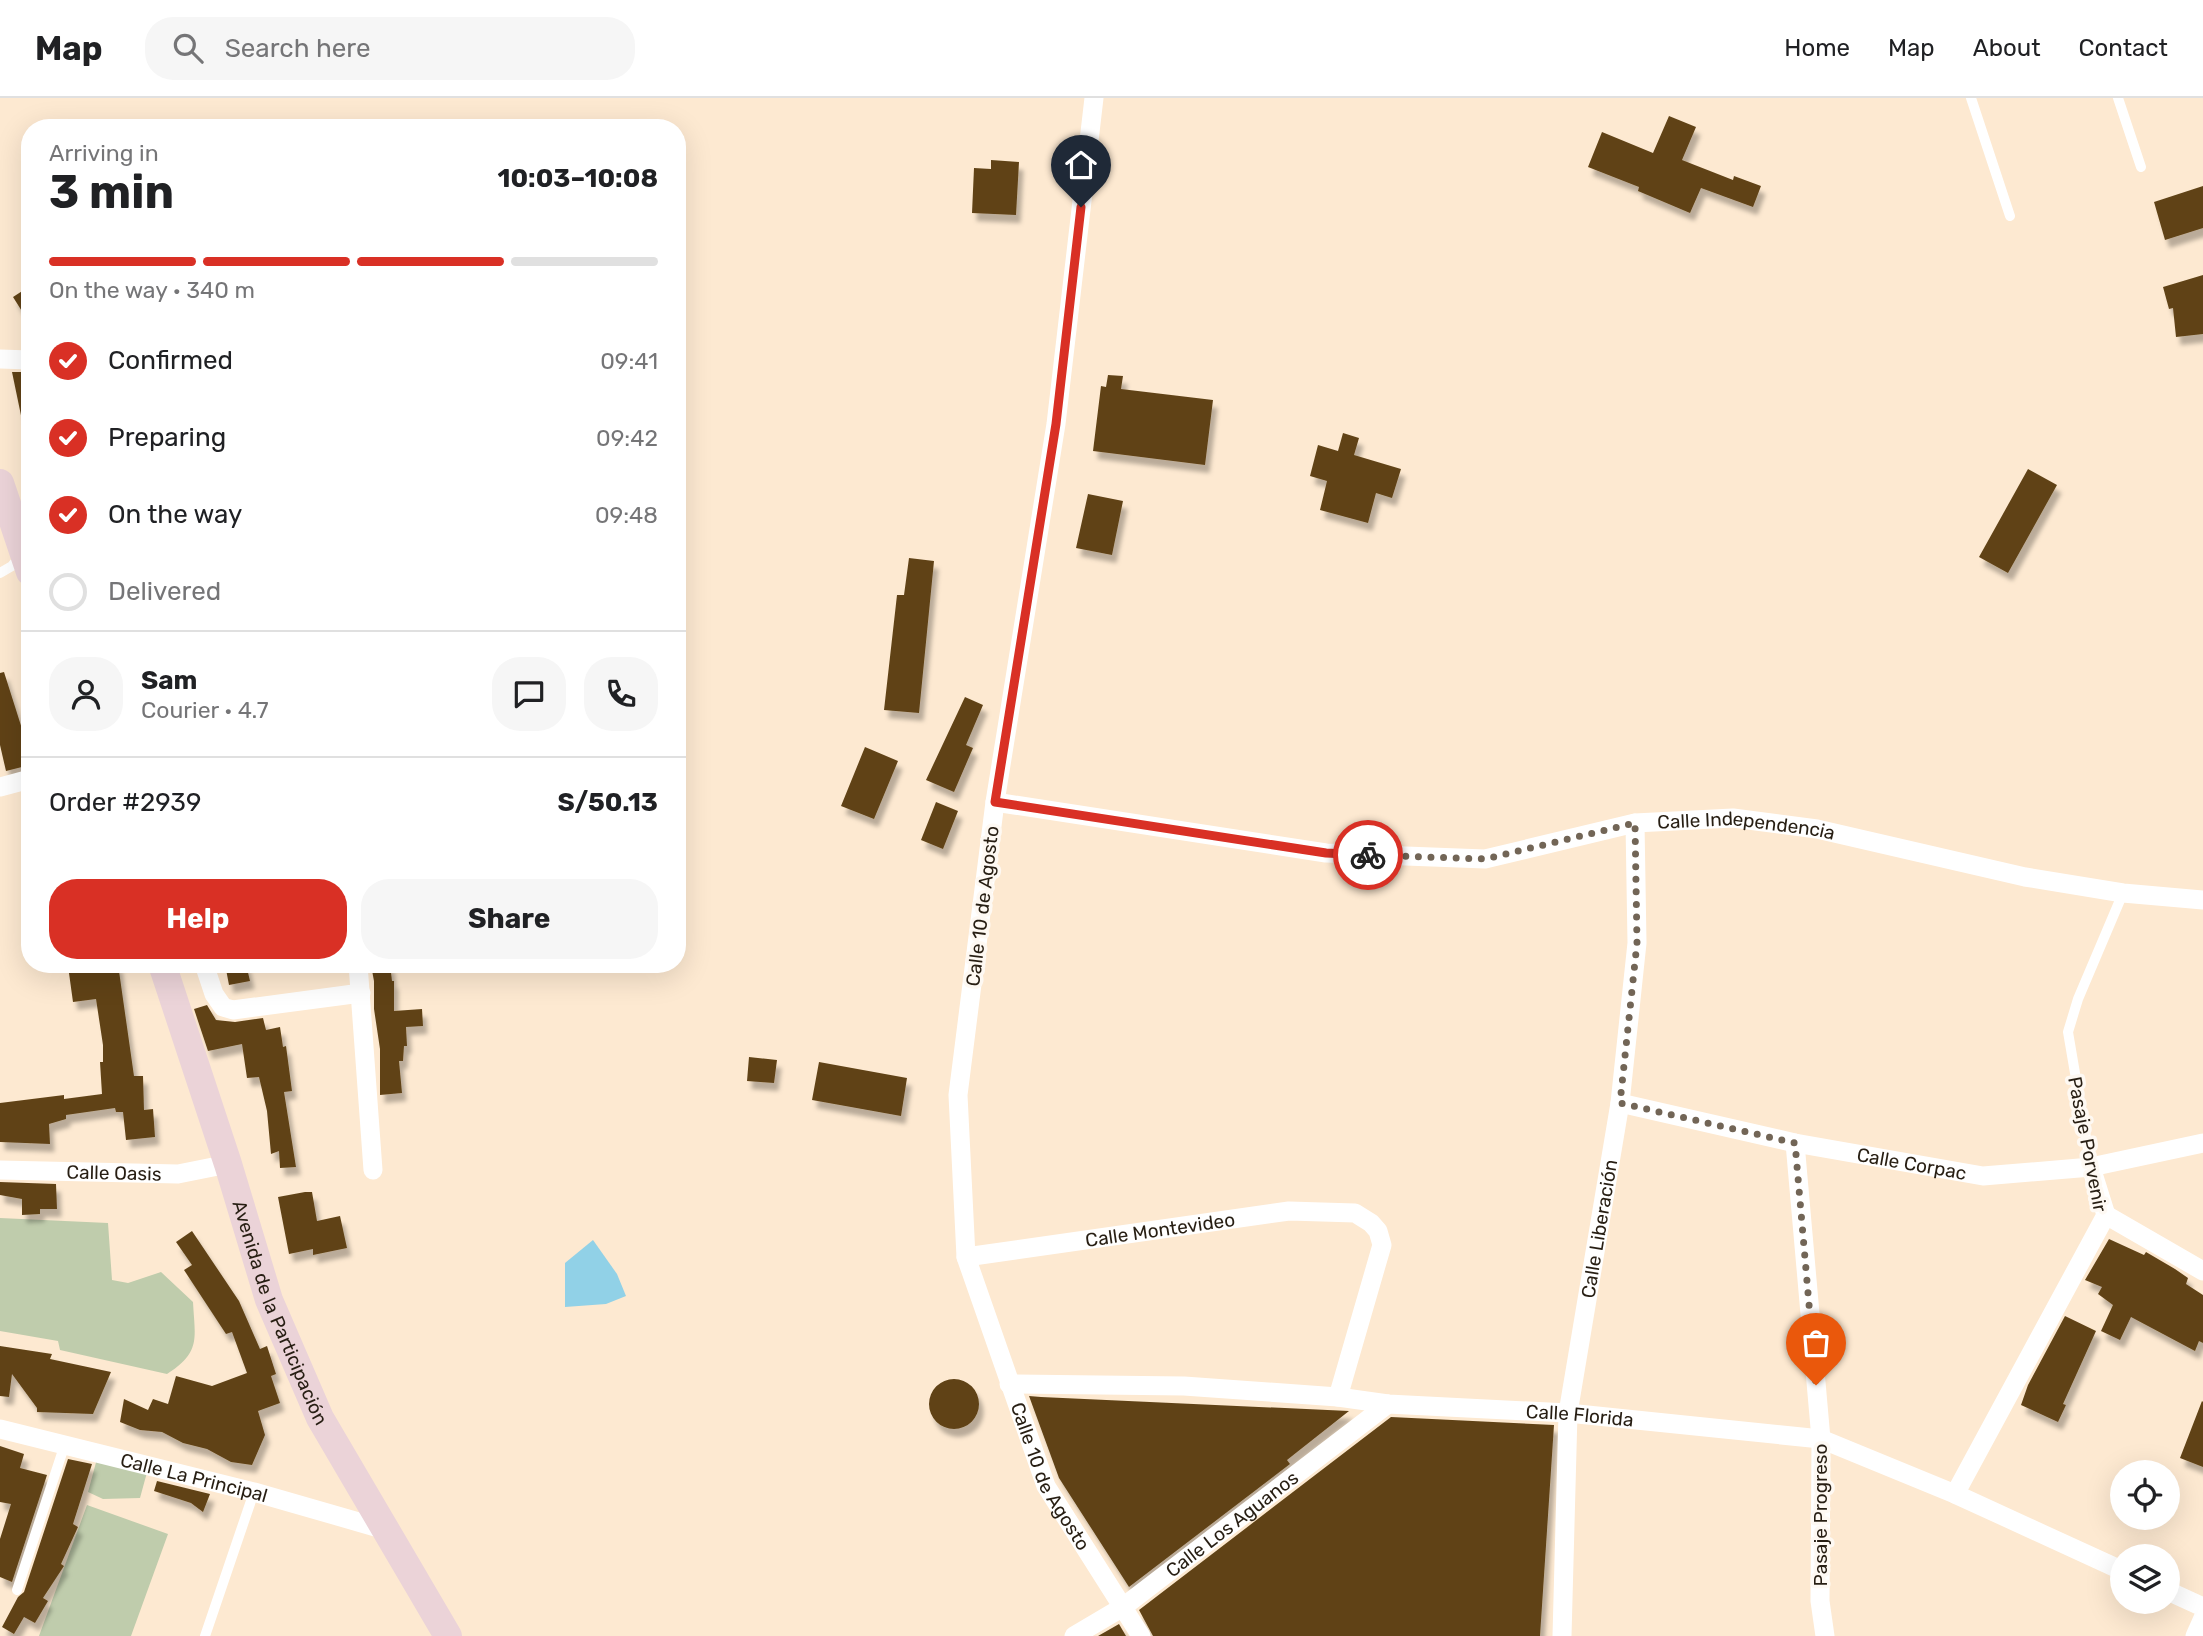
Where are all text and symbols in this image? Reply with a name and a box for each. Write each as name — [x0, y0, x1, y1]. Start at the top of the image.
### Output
search box — [145, 17, 635, 80]
text: Map — [35, 29, 103, 68]
icon: search — [169, 29, 207, 67]
text: Search here — [225, 33, 370, 64]
text: Home — [1784, 34, 1850, 62]
text: Map — [1888, 34, 1935, 62]
text: About — [1973, 34, 2041, 62]
text: Contact — [2079, 34, 2168, 62]
pin — [1051, 135, 1111, 207]
text: Arriving in — [49, 139, 159, 167]
icon: home — [1062, 146, 1100, 184]
text: 10:03–10:08 — [497, 163, 658, 194]
text: 3 min — [49, 165, 174, 220]
text: On the way · 340 m — [49, 276, 255, 304]
icon: check — [49, 342, 87, 380]
text: Confirmed — [108, 345, 233, 376]
text: 09:41 — [600, 347, 658, 375]
icon: check — [49, 419, 87, 457]
text: Preparing — [108, 422, 226, 453]
text: 09:42 — [596, 424, 658, 452]
icon: check — [49, 496, 87, 534]
text: On the way — [108, 499, 242, 530]
text: 09:48 — [595, 501, 658, 529]
text: Delivered — [108, 576, 221, 607]
button: person — [49, 657, 123, 731]
button: chat — [492, 657, 566, 731]
button: phone — [584, 657, 658, 731]
text: Sam — [141, 665, 197, 696]
text: Courier · 4.7 — [141, 696, 268, 724]
text: Order #2939 — [49, 787, 201, 818]
text: S/50.13 — [558, 787, 658, 818]
street label: Calle Independencia — [1657, 807, 1837, 845]
courier — [1333, 820, 1403, 890]
street label: Calle 10 de Agosto — [961, 825, 1004, 988]
icon: bike — [1349, 836, 1387, 874]
button: Help — [49, 879, 347, 959]
button: Share — [361, 879, 658, 959]
street label: Pasaje Porvenir — [2063, 1074, 2112, 1214]
street label: Calle Corpac — [1855, 1143, 1968, 1185]
street label: Calle Liberación — [1576, 1158, 1622, 1300]
street label: Calle Oasis — [66, 1160, 162, 1186]
street label: Avenida de la Participación — [228, 1197, 332, 1429]
street label: Calle Montevideo — [1084, 1208, 1236, 1252]
pin — [1786, 1313, 1846, 1385]
icon: bag — [1797, 1324, 1835, 1362]
street label: Calle 10 de Agosto — [1006, 1399, 1095, 1555]
street label: Calle Florida — [1525, 1400, 1635, 1432]
street label: Pasaje Progreso — [1809, 1444, 1832, 1586]
street label: Calle La Principal — [118, 1448, 270, 1507]
map controls — [2110, 1460, 2180, 1614]
button: locate — [2110, 1460, 2180, 1530]
street label: Calle Los Aguanos — [1161, 1466, 1303, 1582]
button: layers — [2110, 1544, 2180, 1614]

